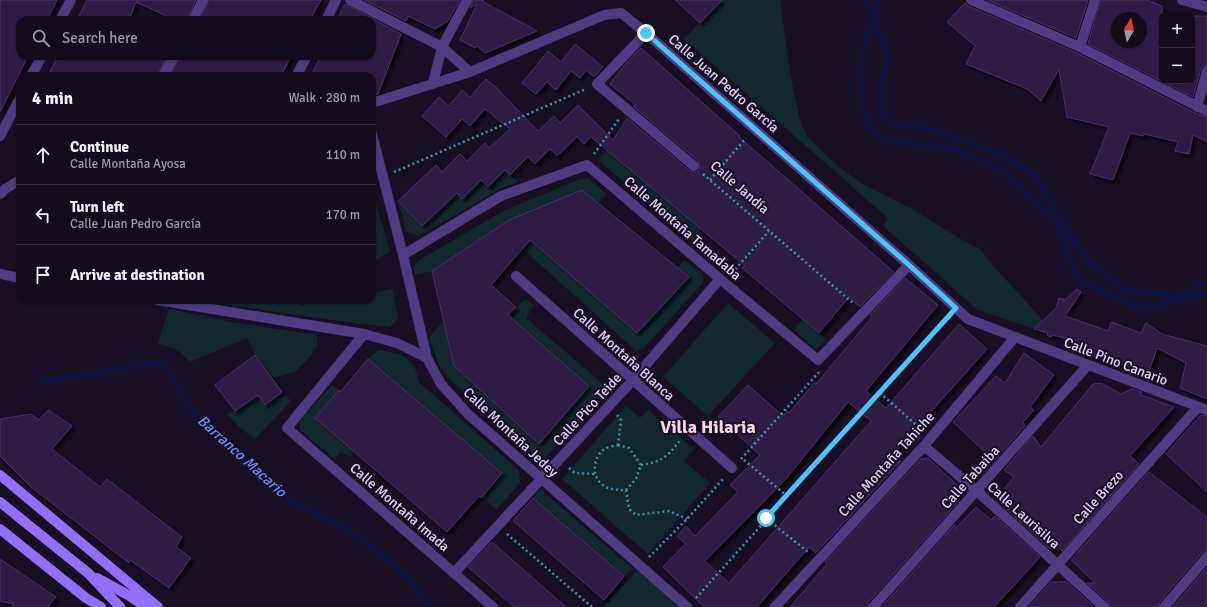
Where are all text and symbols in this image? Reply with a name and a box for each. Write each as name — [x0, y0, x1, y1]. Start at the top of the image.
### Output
north arrow — [1111, 12, 1147, 48]
map controls — [1159, 12, 1195, 84]
button: + — [1159, 12, 1195, 48]
search box — [16, 16, 376, 60]
route end — [637, 24, 655, 42]
icon: search — [30, 27, 52, 49]
text: Search here — [62, 29, 138, 47]
street label: Calle Juan Pedro García — [665, 31, 782, 136]
button: − — [1159, 48, 1195, 84]
text: 4 min — [32, 88, 73, 109]
text: Walk · 280 m — [289, 90, 360, 106]
text: Continue — [70, 138, 129, 156]
icon: ahead — [32, 144, 54, 166]
text: 110 m — [326, 147, 360, 163]
text: Calle Montaña Ayosa — [70, 156, 186, 172]
street label: Calle Jandía — [707, 157, 773, 218]
street label: Calle Montaña Tamadaba — [621, 173, 745, 284]
text: Turn left — [70, 198, 124, 216]
icon: left — [32, 204, 54, 226]
text: 170 m — [326, 207, 360, 223]
text: Calle Juan Pedro García — [70, 216, 201, 232]
icon: arrive — [32, 264, 54, 286]
text: Arrive at destination — [70, 266, 205, 284]
street label: Calle Montaña Blanca — [569, 304, 678, 404]
street label: Calle Pino Canario — [1061, 334, 1170, 389]
street label: Calle Pico Teide — [549, 370, 625, 449]
street label: Calle Montaña Jedey — [460, 384, 562, 481]
street label: Calle Montaña Tahiche — [835, 408, 938, 520]
water label: Barranco Macario — [194, 411, 291, 501]
district label: Villa Hilaria — [660, 416, 756, 438]
street label: Calle Tabaiba — [938, 442, 1003, 512]
street label: Calle Montaña Imada — [346, 460, 453, 555]
street label: Calle Brezo — [1070, 467, 1127, 528]
street label: Calle Laurisilva — [984, 478, 1064, 552]
route start — [757, 509, 775, 527]

